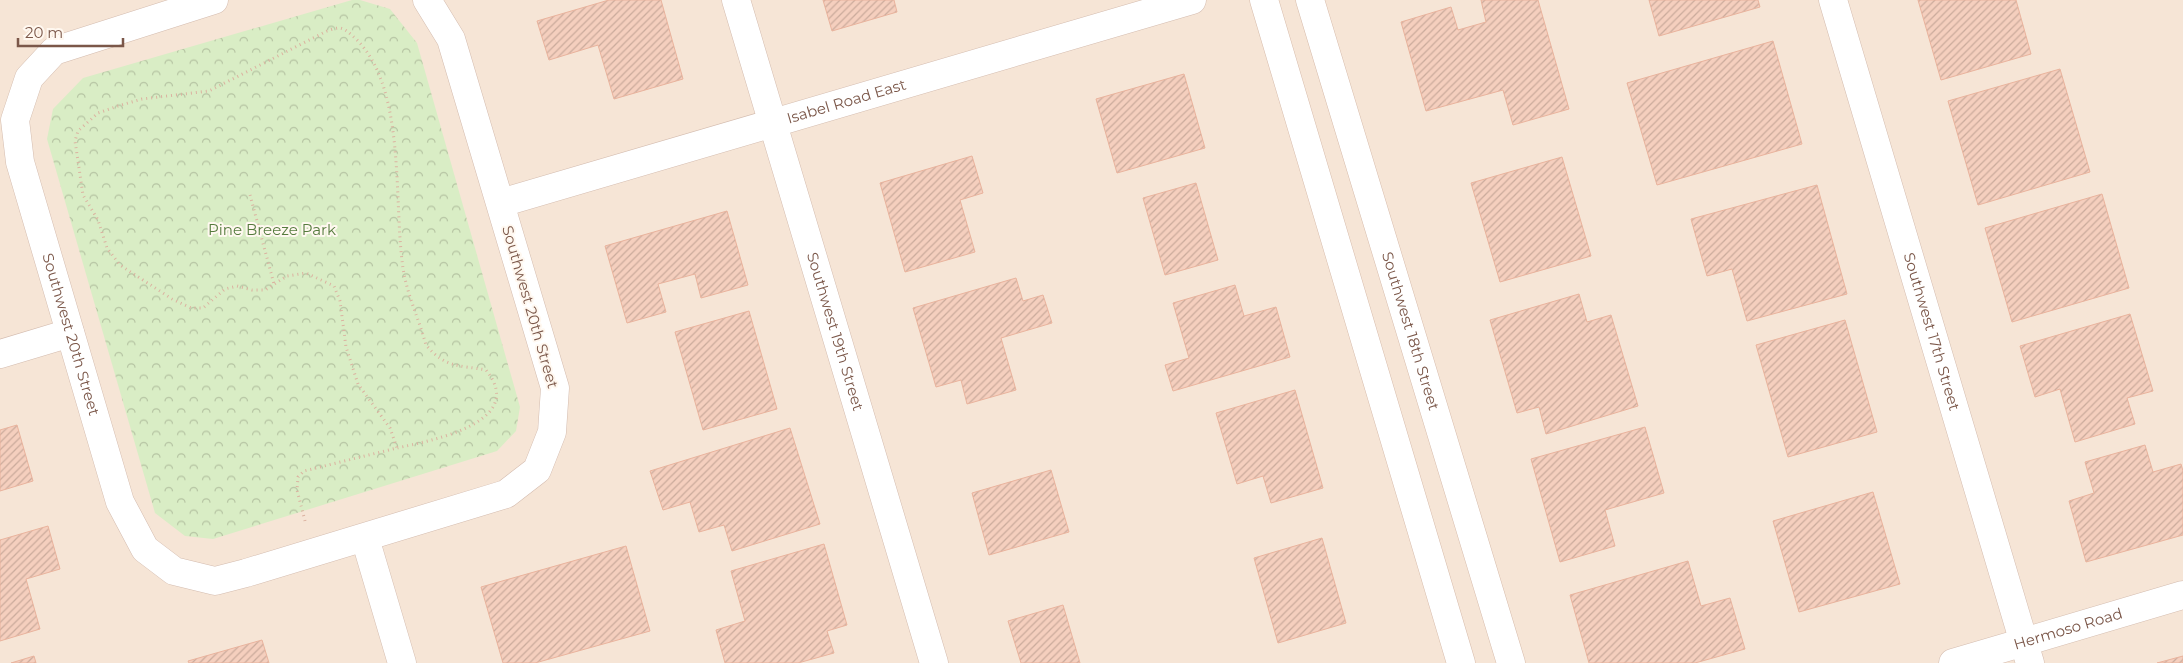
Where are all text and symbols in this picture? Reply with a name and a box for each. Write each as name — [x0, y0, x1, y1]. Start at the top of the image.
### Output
scale bar — [18, 15, 122, 47]
text: 20 m — [25, 23, 63, 42]
street label: Isabel Road East — [784, 75, 908, 128]
park label: Pine Breeze Park — [208, 220, 336, 239]
street label: Southwest 20th Street — [498, 223, 563, 390]
street label: Southwest 18th Street — [1378, 249, 1444, 413]
street label: Southwest 19th Street — [803, 250, 868, 413]
street label: Southwest 17th Street — [1900, 250, 1964, 413]
street label: Southwest 20th Street — [38, 251, 104, 418]
street label: Hermoso Road — [2011, 603, 2125, 654]

